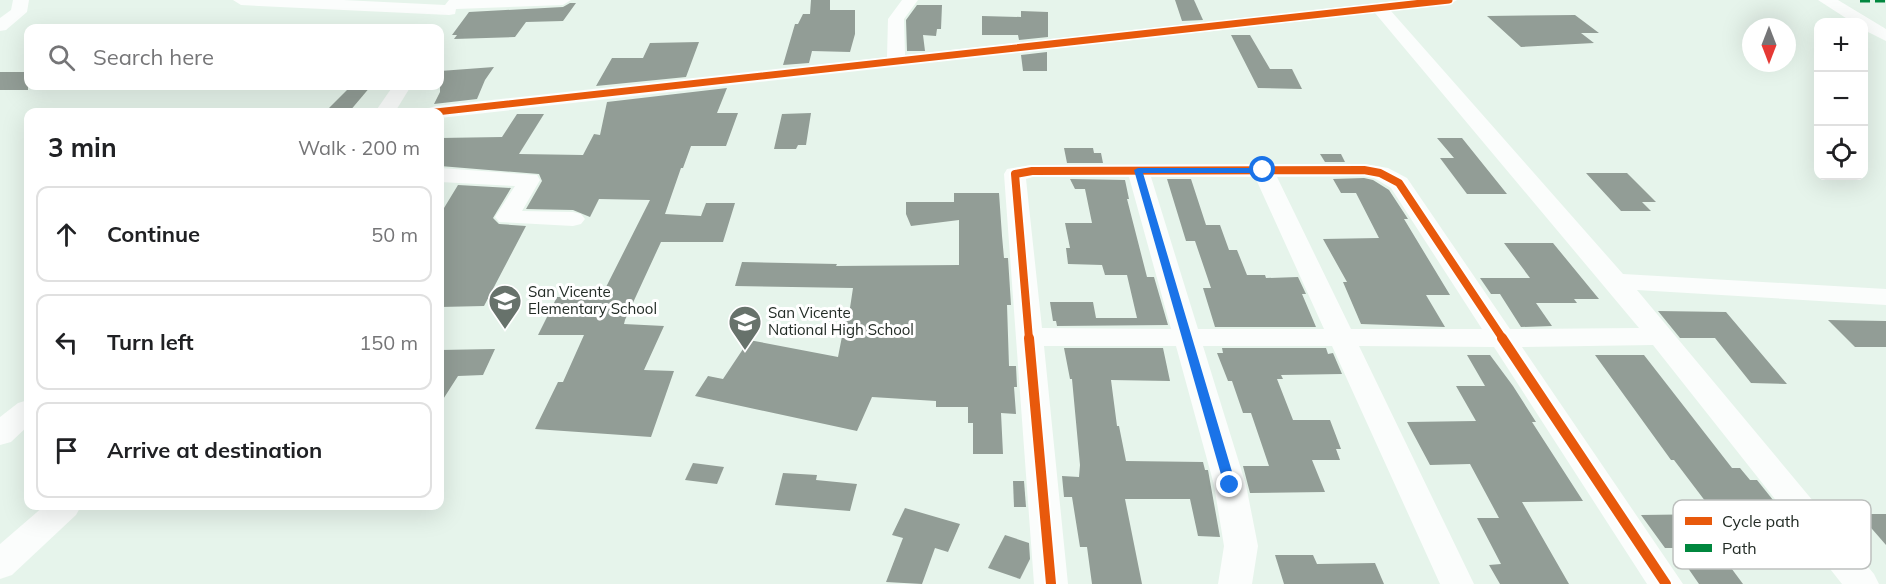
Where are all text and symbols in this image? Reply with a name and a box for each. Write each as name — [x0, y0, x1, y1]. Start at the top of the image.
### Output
north arrow — [1742, 18, 1796, 72]
map controls — [1814, 18, 1868, 180]
button: + — [1814, 18, 1868, 72]
search box — [24, 24, 444, 90]
icon: search — [45, 41, 78, 74]
text: Search here — [93, 43, 214, 71]
button: − — [1814, 72, 1868, 126]
button: locate — [1814, 126, 1868, 180]
text: 3 min — [48, 131, 117, 164]
text: Walk · 200 m — [298, 135, 420, 160]
route start — [1249, 156, 1275, 182]
icon: ahead — [50, 218, 83, 251]
text: Continue — [107, 220, 200, 248]
text: 50 m — [371, 222, 418, 247]
place label: San Vicente Elementary School — [528, 282, 657, 318]
school or university icon: San Vicente Elementary School — [487, 283, 523, 330]
place label: San Vicente National High School — [768, 303, 914, 339]
school or university icon: San Vicente National High School — [727, 304, 763, 351]
icon: left — [50, 326, 83, 359]
text: Turn left — [107, 328, 194, 356]
text: 150 m — [359, 330, 418, 355]
icon: arrive — [50, 434, 83, 467]
text: Arrive at destination — [107, 436, 322, 464]
route end — [1216, 471, 1242, 497]
legend — [1673, 500, 1871, 569]
text: Cycle path — [1722, 511, 1800, 531]
text: Path — [1722, 538, 1757, 558]

